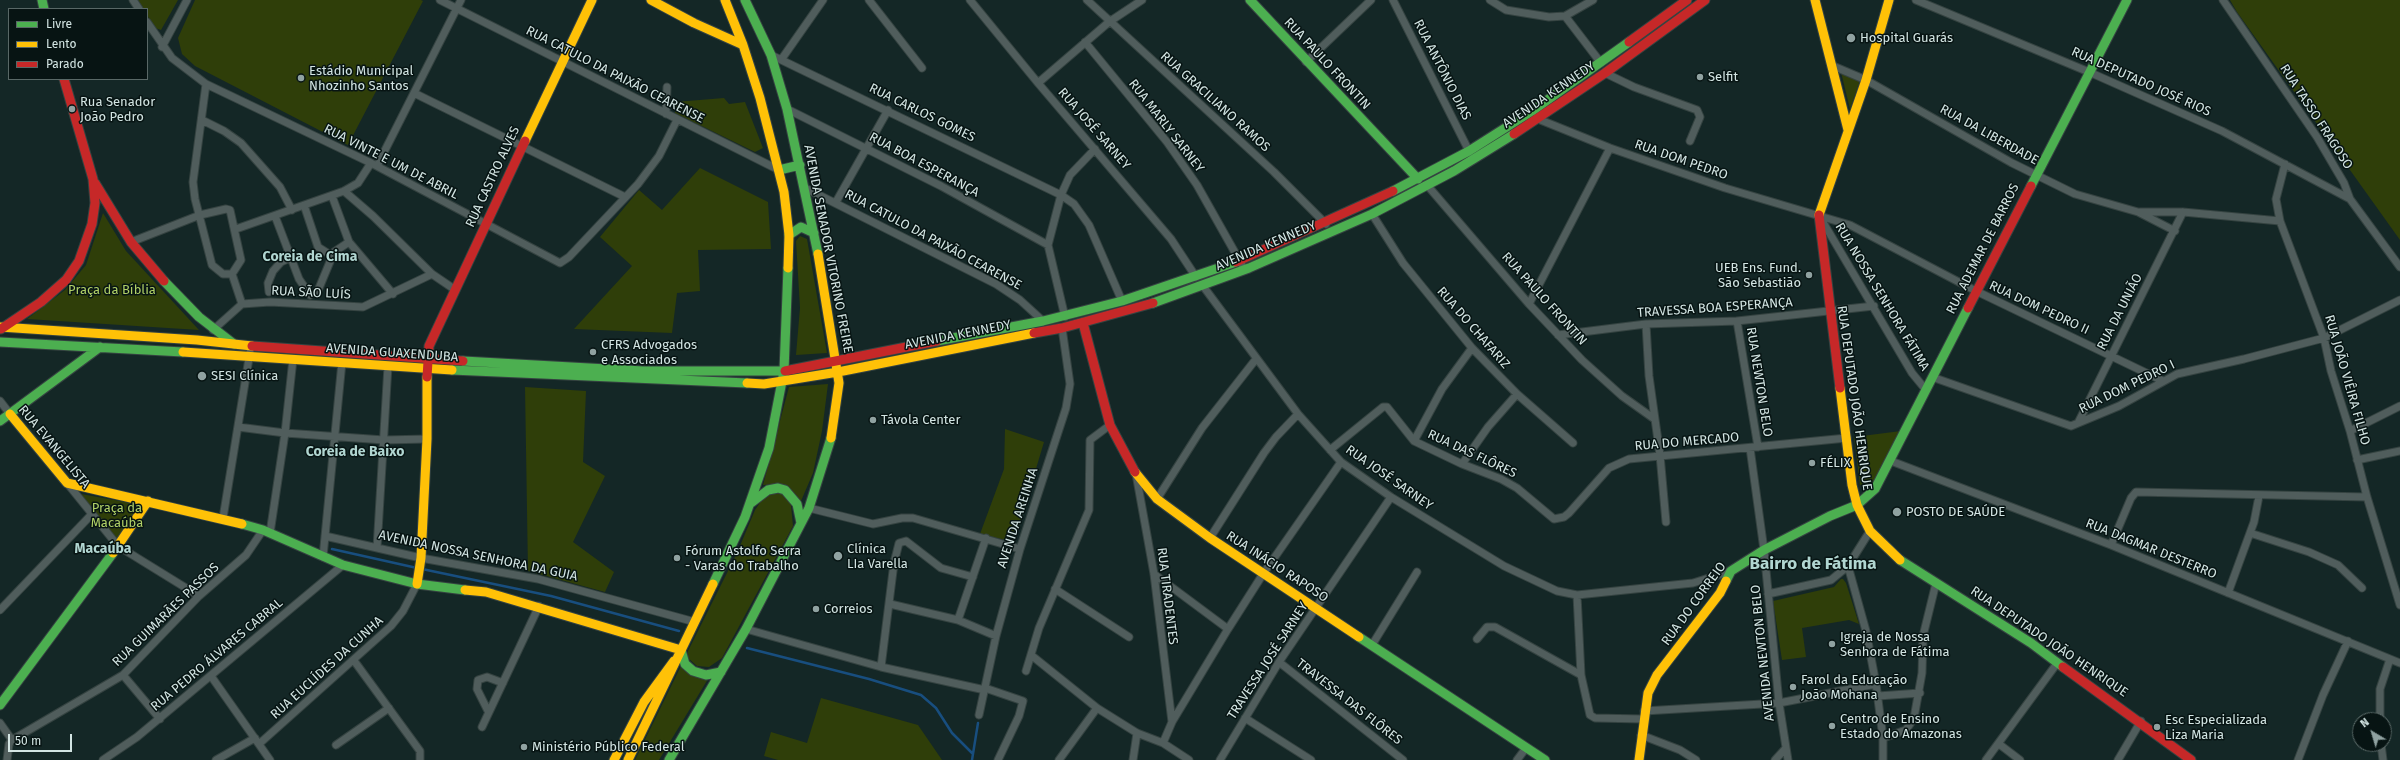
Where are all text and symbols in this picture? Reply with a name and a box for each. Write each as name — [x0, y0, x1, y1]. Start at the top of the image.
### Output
legend — [8, 8, 148, 80]
street label: RUA PAULO FRONTIN — [1281, 15, 1373, 113]
text: Livre — [46, 17, 72, 31]
street label: RUA ANTÔNIO DIAS — [1410, 17, 1474, 123]
street label: RUA CATULO DA PAIXÃO CEARENSE — [523, 23, 707, 127]
place label: Hospital Guarás — [1860, 30, 1953, 46]
marker: Hospital Guarás — [1845, 32, 1857, 44]
text: Lento — [46, 37, 76, 51]
street label: RUA DEPUTADO JOSÉ RIOS — [2069, 44, 2213, 120]
street label: RUA GRACILIANO RAMOS — [1157, 49, 1273, 155]
text: Parado — [46, 57, 84, 71]
street label: AVENIDA KENNEDY — [1500, 58, 1598, 132]
street label: RUA TASSO FRAGOSO — [2276, 62, 2356, 172]
place label: Estádio Municipal Nhozinho Santos — [309, 63, 413, 94]
place label: Selfit — [1708, 69, 1738, 85]
marker: Selfit — [1695, 72, 1705, 82]
marker: Estádio Municipal Nhozinho Santos — [296, 73, 306, 83]
street label: RUA MARLY SARNEY — [1125, 76, 1207, 176]
street label: RUA CARLOS GOMES — [866, 81, 978, 145]
street label: RUA JOSÉ SARNEY — [1054, 85, 1134, 173]
place label: Rua Senador João Pedro — [80, 94, 155, 125]
street label: RUA DA LIBERDADE — [1937, 101, 2041, 169]
marker: Rua Senador João Pedro — [67, 104, 77, 114]
street label: RUA VINTE E UM DE ABRIL — [321, 121, 461, 203]
street label: RUA CASTRO ALVES — [463, 124, 523, 230]
street label: RUA BOA ESPERANÇA — [866, 129, 982, 201]
street label: RUA DOM PEDRO — [1632, 137, 1730, 183]
street label: AVENIDA SENADOR VITORINO FREIRE — [800, 144, 856, 354]
street label: RUA ADEMAR DE BARROS — [1943, 181, 2023, 317]
street label: RUA CATULO DA PAIXÃO CEARENSE — [842, 187, 1024, 293]
street label: AVENIDA KENNEDY — [1213, 218, 1319, 274]
street label: RUA NOSSA SENHORA FÁTIMA — [1832, 220, 1932, 374]
district label: Coreia de Cima — [263, 249, 357, 265]
street label: RUA PAULO FRONTIN — [1498, 249, 1590, 349]
place label: UEB Ens. Fund. São Sebastião — [1715, 260, 1801, 291]
marker: UEB Ens. Fund. São Sebastião — [1804, 270, 1814, 280]
street label: RUA DA UNIÃO — [2094, 271, 2146, 353]
street label: RUA DOM PEDRO II — [1986, 278, 2092, 338]
park label: Praça da Bíblia — [68, 282, 156, 298]
street label: RUA SÃO LUÍS — [271, 283, 351, 303]
street label: RUA DO CHAFARIZ — [1433, 284, 1513, 372]
street label: TRAVESSA BOA ESPERANÇA — [1637, 295, 1793, 321]
street label: RUA DEPUTADO JOÃO HENRIQUE — [1833, 305, 1875, 491]
street label: RUA JOÃO VIÊIRA FILHO — [2321, 313, 2373, 447]
street label: AVENIDA KENNEDY — [904, 317, 1012, 353]
street label: RUA NEWTON BELO — [1743, 326, 1775, 438]
place label: CFRS Advogados e Associados — [601, 337, 697, 368]
street label: AVENIDA GUAXENDUBA — [325, 341, 459, 365]
marker: CFRS Advogados e Associados — [588, 347, 598, 357]
street label: RUA DOM PEDRO I — [2076, 357, 2178, 417]
place label: SESI Clínica — [211, 368, 278, 384]
marker: SESI Clínica — [196, 370, 208, 382]
street label: RUA EVANGELISTA — [15, 402, 93, 492]
place label: Távola Center — [881, 412, 960, 428]
marker: Távola Center — [868, 415, 878, 425]
street label: RUA DAS FLÔRES — [1425, 427, 1519, 481]
street label: RUA DO MERCADO — [1634, 430, 1740, 454]
street label: RUA JOSÉ SARNEY — [1342, 442, 1436, 514]
district label: Coreia de Baixo — [306, 444, 404, 460]
place label: FÉLIX — [1820, 455, 1851, 471]
marker: FÉLIX — [1807, 458, 1817, 468]
street label: AVENIDA AREINHA — [994, 466, 1042, 570]
park label: Praça da Macaúba — [91, 500, 143, 531]
place label: POSTO DE SAÚDE — [1906, 504, 2005, 520]
marker: POSTO DE SAÚDE — [1891, 506, 1903, 518]
street label: RUA DAGMAR DESTERRO — [2083, 516, 2219, 582]
street label: AVENIDA NOSSA SENHORA DA GUIA — [377, 527, 579, 585]
street label: RUA INÁCIO RAPOSO — [1223, 528, 1331, 606]
district label: Macaúba — [75, 541, 131, 557]
place label: Clínica LIa Varella — [847, 541, 908, 572]
place label: Fórum Astolfo Serra - Varas do Trabalho — [685, 543, 801, 574]
street label: RUA TIRADENTES — [1153, 546, 1181, 646]
marker: Clínica LIa Varella — [832, 550, 844, 562]
marker: Fórum Astolfo Serra - Varas do Trabalho — [672, 553, 682, 563]
district label: Bairro de Fátima — [1750, 554, 1876, 574]
street label: RUA DO CORREIO — [1658, 559, 1730, 649]
street label: RUA GUIMARÃES PASSOS — [109, 560, 223, 670]
street label: RUA DEPUTADO JOÃO HENRIQUE — [1967, 583, 2131, 701]
street label: AVENIDA NEWTON BELO — [1748, 584, 1778, 722]
street label: RUA PEDRO ÁLVARES CABRAL — [148, 595, 286, 715]
street label: TRAVESSA JOSÉ SARNEY — [1224, 600, 1312, 722]
place label: Correios — [824, 601, 873, 617]
marker: Correios — [811, 604, 821, 614]
street label: RUA EUCLÍDES DA CUNHA — [268, 613, 386, 723]
place label: Igreja de Nossa Senhora de Fátima — [1840, 629, 1950, 660]
marker: Igreja de Nossa Senhora de Fátima — [1827, 639, 1837, 649]
street label: TRAVESSA DAS FLÔRES — [1293, 656, 1405, 748]
place label: Farol da Educação João Mohana — [1801, 672, 1907, 703]
marker: Farol da Educação João Mohana — [1788, 682, 1798, 692]
place label: Centro de Ensino Estado do Amazonas — [1840, 711, 1962, 742]
place label: Esc Especializada Liza Maria — [2165, 712, 2267, 743]
north arrow — [2352, 712, 2392, 752]
text: N — [2358, 716, 2372, 730]
marker: Centro de Ensino Estado do Amazonas — [1827, 721, 1837, 731]
marker: Esc Especializada Liza Maria — [2152, 722, 2162, 732]
scale bar — [10, 726, 74, 752]
text: 50 m — [15, 734, 41, 748]
place label: Ministério Público Federal — [532, 739, 685, 755]
marker: Ministério Público Federal — [519, 742, 529, 752]

